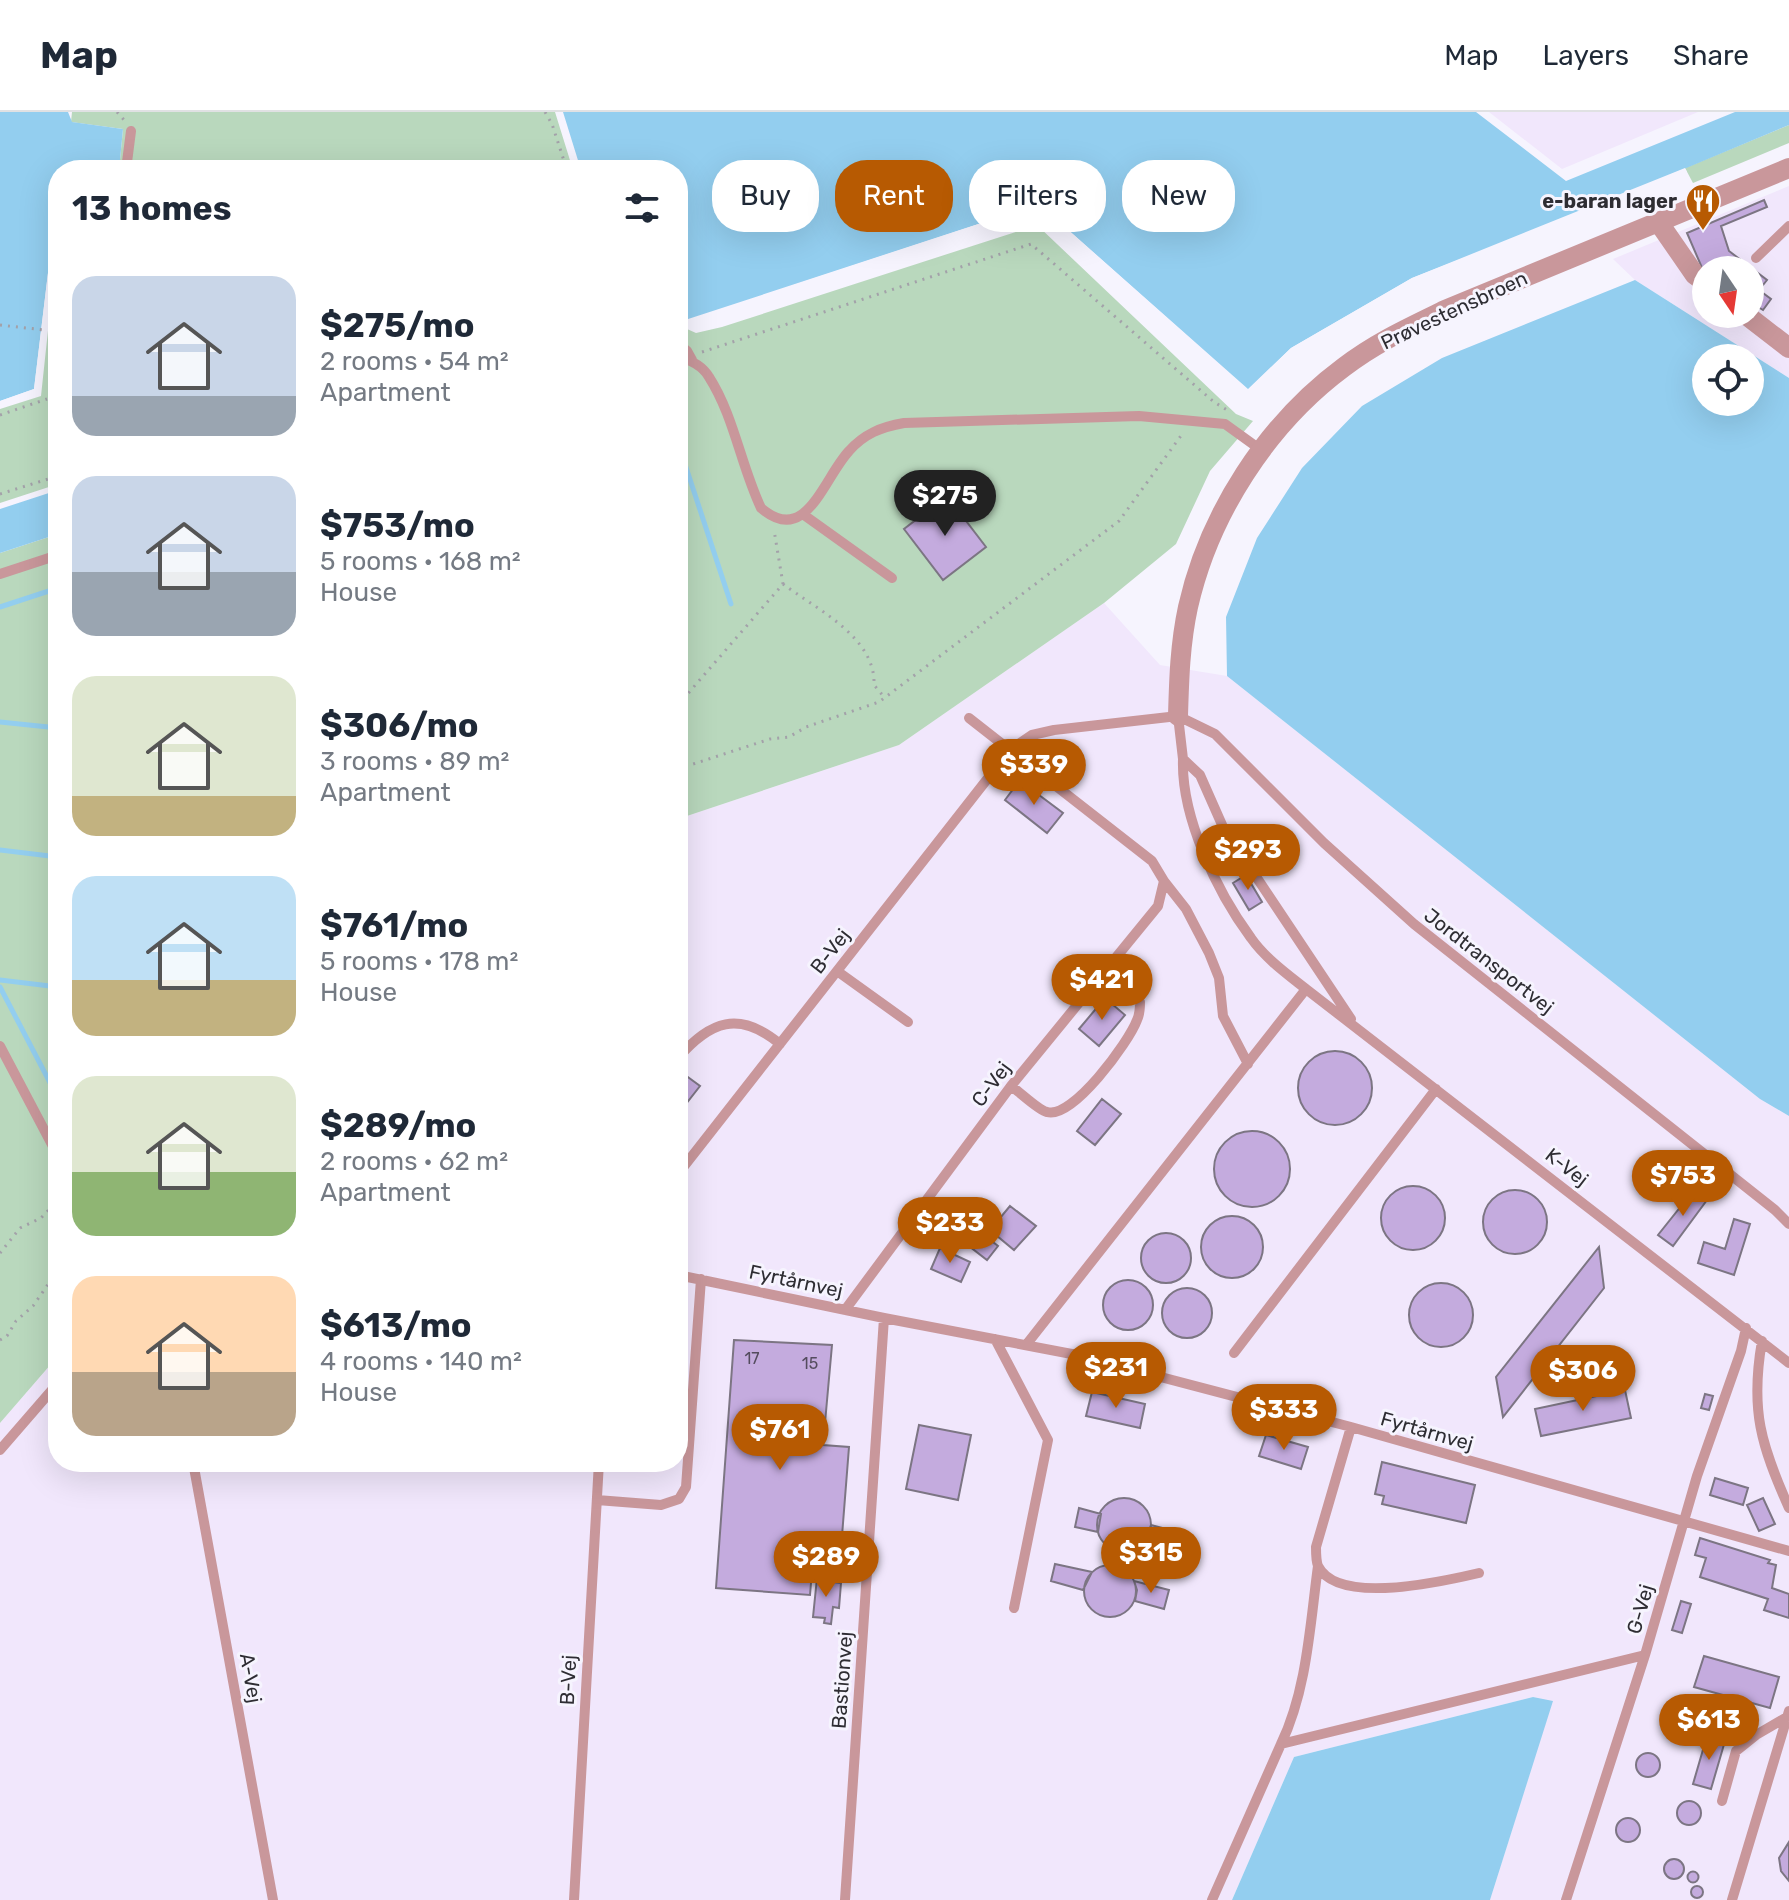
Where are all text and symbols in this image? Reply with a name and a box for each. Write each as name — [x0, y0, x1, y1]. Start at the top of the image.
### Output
text: Map — [40, 32, 118, 78]
text: Map — [1444, 39, 1499, 72]
text: Layers — [1543, 39, 1629, 72]
text: Share — [1673, 39, 1749, 72]
chip: Buy — [712, 160, 819, 232]
chip: Rent — [835, 160, 953, 232]
chip: Filters — [969, 160, 1106, 232]
chip: New — [1122, 160, 1235, 232]
restaurant icon: e-baran lager — [1684, 182, 1722, 232]
icon: filters — [620, 186, 664, 230]
text: 13 homes — [72, 188, 232, 229]
place label: e-baran lager — [1542, 189, 1677, 213]
north arrow — [1692, 256, 1764, 328]
map controls — [1692, 256, 1764, 416]
street label: Prøvestensbroen — [1377, 266, 1531, 354]
text: $275/mo — [320, 305, 474, 346]
icon: home — [136, 308, 232, 404]
button: locate — [1692, 344, 1764, 416]
text: 2 rooms · 54 m² — [320, 346, 509, 377]
text: Apartment — [320, 377, 451, 408]
pin: $275 — [898, 470, 992, 538]
text: $275 — [912, 480, 978, 511]
text: $753/mo — [320, 505, 475, 546]
icon: home — [136, 508, 232, 604]
text: 5 rooms · 168 m² — [320, 546, 521, 577]
text: House — [320, 577, 397, 608]
text: $306/mo — [320, 705, 479, 746]
icon: home — [136, 708, 232, 804]
pin: $339 — [987, 739, 1081, 807]
text: 3 rooms · 89 m² — [320, 746, 509, 777]
text: $339 — [1000, 749, 1068, 780]
text: Apartment — [320, 777, 451, 808]
pin: $293 — [1201, 824, 1295, 892]
text: $293 — [1214, 834, 1282, 865]
street label: Jordtransportvej — [1419, 903, 1559, 1019]
text: $761/mo — [320, 905, 468, 946]
icon: home — [136, 908, 232, 1004]
street label: B-Vej — [805, 924, 855, 978]
text: 5 rooms · 178 m² — [320, 946, 518, 977]
pin: $421 — [1055, 954, 1149, 1022]
text: $421 — [1070, 964, 1134, 995]
text: House — [320, 977, 397, 1008]
street label: C-Vej — [966, 1057, 1016, 1111]
text: $289/mo — [320, 1105, 476, 1146]
icon: home — [136, 1108, 232, 1204]
street label: K-Vej — [1541, 1143, 1593, 1191]
text: 2 rooms · 62 m² — [320, 1146, 508, 1177]
pin: $753 — [1636, 1150, 1730, 1218]
text: $753 — [1650, 1160, 1716, 1191]
text: Apartment — [320, 1177, 451, 1208]
pin: $233 — [903, 1197, 997, 1265]
text: $233 — [916, 1207, 984, 1238]
street label: Fyrtårnvej — [747, 1259, 845, 1303]
text: $613/mo — [320, 1305, 472, 1346]
icon: home — [136, 1308, 232, 1404]
pin: $231 — [1069, 1342, 1163, 1410]
pin: $306 — [1536, 1345, 1630, 1413]
text: 4 rooms · 140 m² — [320, 1346, 522, 1377]
house number: 17 — [744, 1349, 760, 1368]
text: $231 — [1084, 1352, 1148, 1383]
house number: 15 — [802, 1354, 818, 1373]
text: $306 — [1548, 1355, 1618, 1386]
text: House — [320, 1377, 397, 1408]
pin: $333 — [1237, 1384, 1331, 1452]
text: $333 — [1250, 1394, 1318, 1425]
pin: $761 — [733, 1404, 827, 1472]
street label: Fyrtårnvej — [1378, 1406, 1476, 1456]
text: $761 — [750, 1414, 810, 1445]
pin: $315 — [1104, 1527, 1198, 1595]
pin: $289 — [779, 1531, 873, 1599]
text: $315 — [1119, 1537, 1183, 1568]
text: $289 — [792, 1541, 860, 1572]
street label: G-Vej — [1621, 1581, 1659, 1637]
street label: Bastionvej — [827, 1631, 857, 1729]
street label: A-Vej — [235, 1651, 267, 1705]
street label: B-Vej — [555, 1654, 581, 1706]
pin: $613 — [1662, 1694, 1756, 1762]
text: $613 — [1677, 1704, 1741, 1735]

